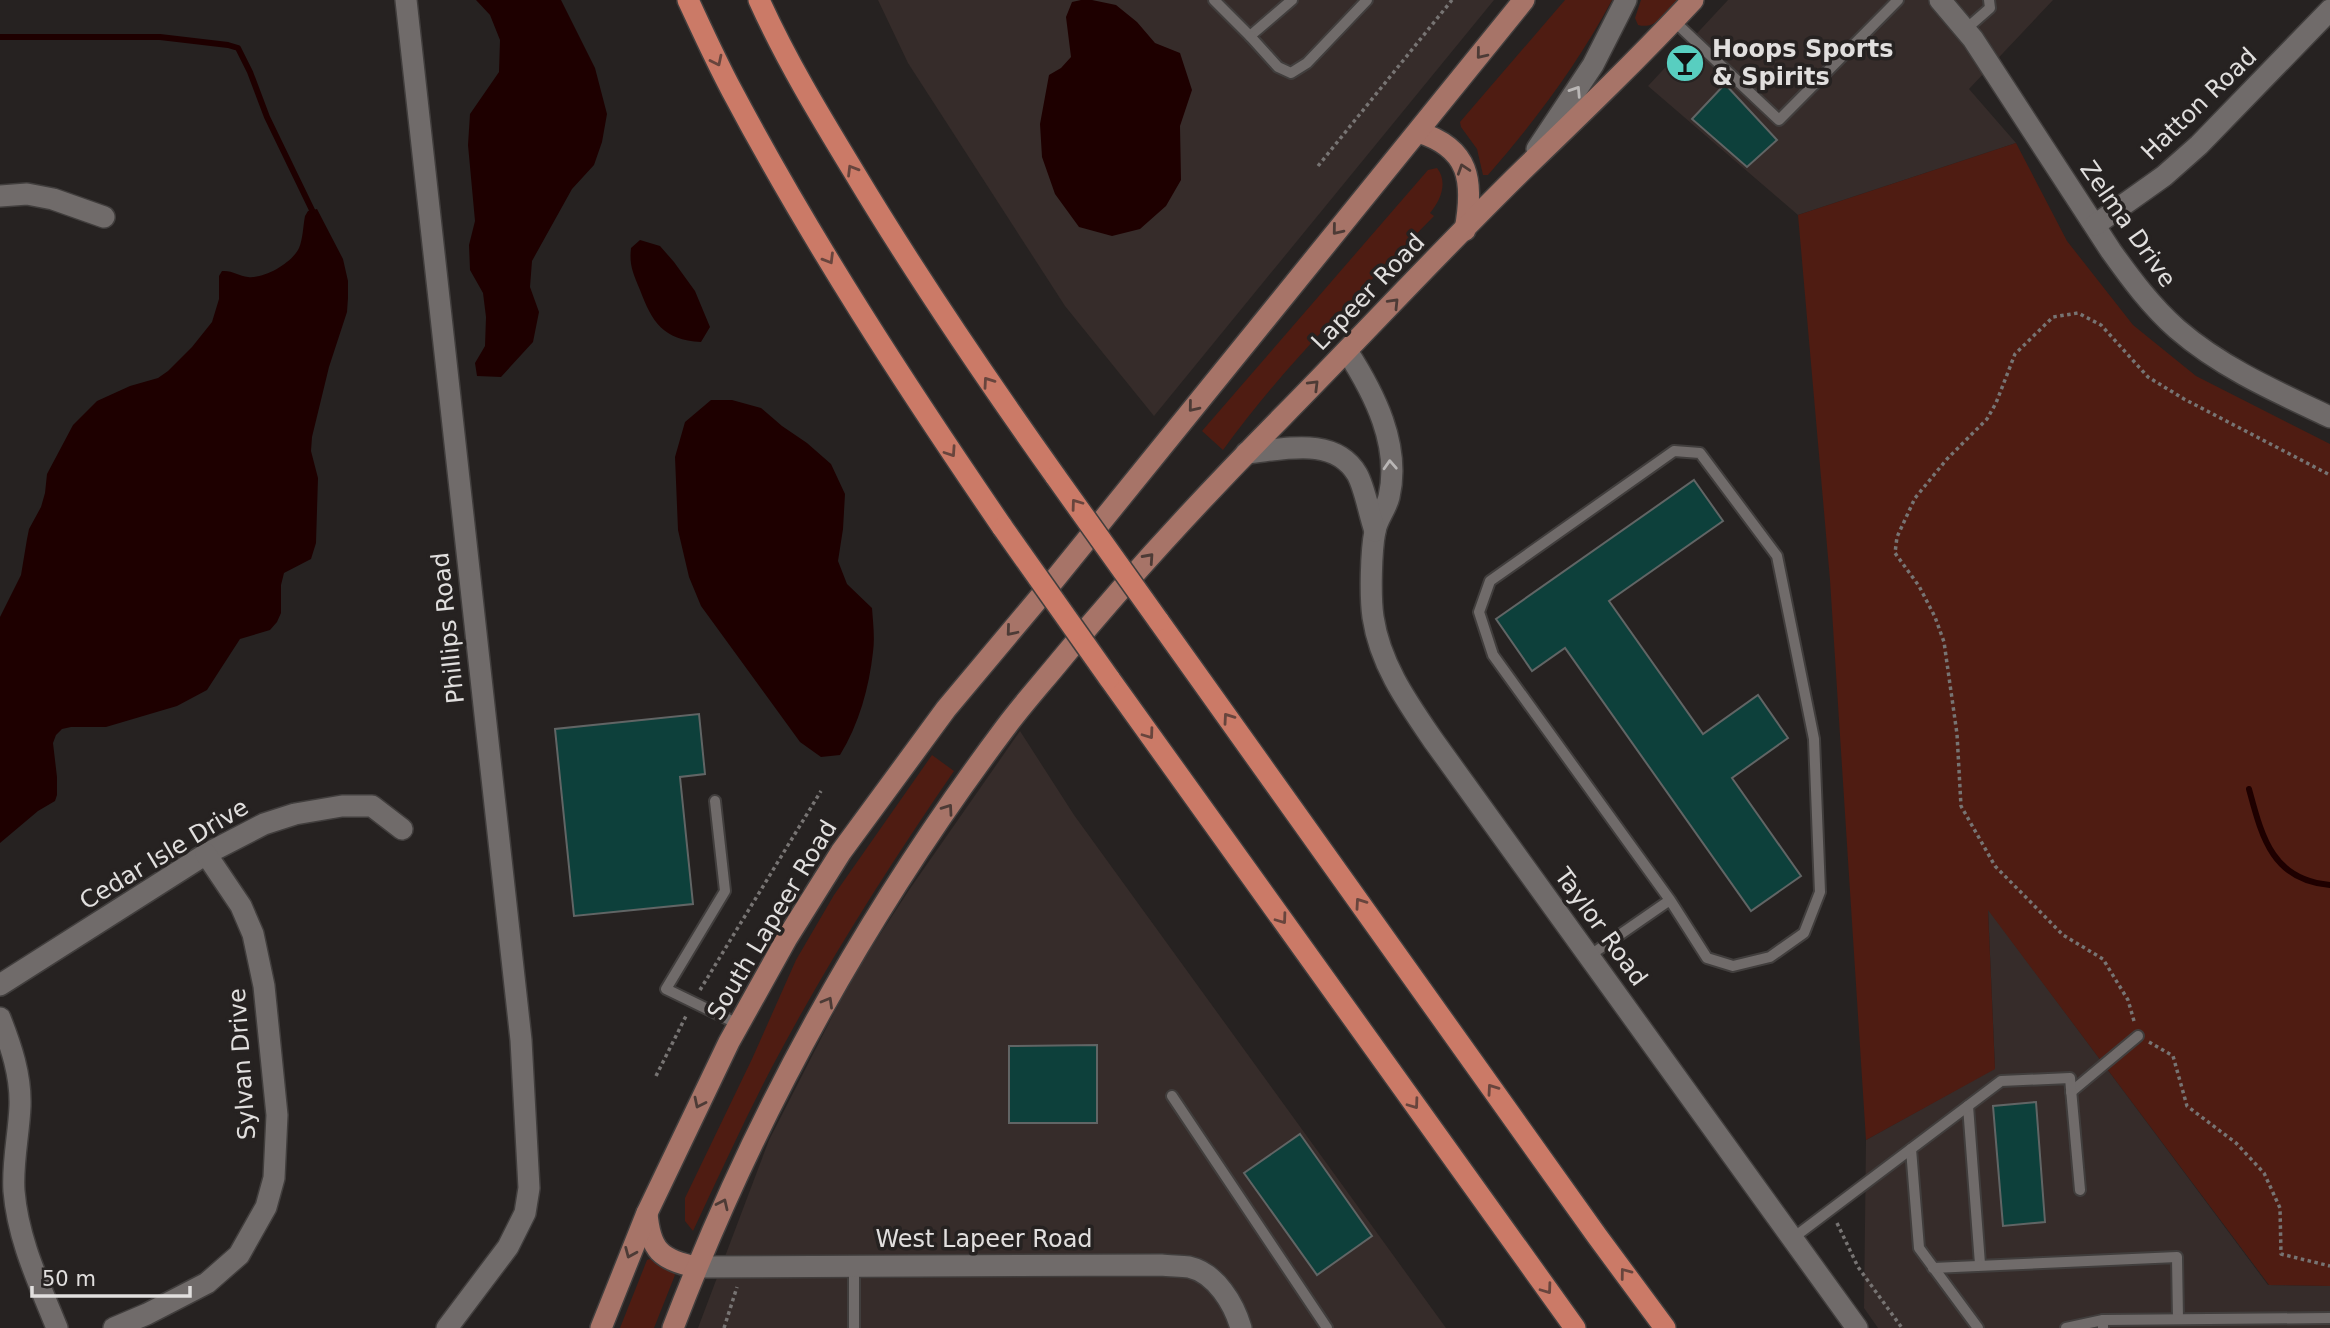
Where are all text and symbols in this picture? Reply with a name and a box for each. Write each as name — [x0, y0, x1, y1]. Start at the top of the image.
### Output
place label: Hoops Sports & Spirits — [1712, 35, 1893, 91]
bar icon: Hoops Sports & Spirits — [1664, 42, 1706, 84]
street label: Hatton Road — [2136, 42, 2262, 166]
one-way arrow — [1476, 46, 1489, 58]
one-way arrow — [709, 54, 723, 67]
one-way arrow — [1567, 86, 1580, 99]
street label: Zelma Drive — [2074, 156, 2182, 292]
one-way arrow — [1457, 163, 1472, 175]
one-way arrow — [848, 164, 861, 177]
one-way arrow — [1333, 222, 1345, 235]
street label: Lapeer Road — [1306, 228, 1430, 356]
one-way arrow — [821, 252, 834, 265]
one-way arrow — [1386, 298, 1399, 311]
one-way arrow — [984, 377, 996, 390]
one-way arrow — [1306, 380, 1319, 393]
one-way arrow — [1189, 399, 1202, 411]
one-way arrow — [943, 444, 955, 457]
one-way arrow — [1383, 460, 1398, 471]
one-way arrow — [1072, 499, 1084, 512]
street label: Phillips Road — [426, 551, 470, 705]
one-way arrow — [1141, 553, 1153, 566]
one-way arrow — [1007, 623, 1019, 636]
one-way arrow — [1224, 713, 1236, 726]
one-way arrow — [1141, 726, 1153, 739]
street label: Cedar Isle Drive — [75, 793, 253, 915]
one-way arrow — [940, 804, 952, 817]
street label: South Lapeer Road — [701, 815, 843, 1025]
street label: Taylor Road — [1548, 862, 1653, 991]
one-way arrow — [1356, 898, 1368, 911]
one-way arrow — [1274, 911, 1286, 924]
street label: Sylvan Drive — [223, 987, 261, 1141]
one-way arrow — [819, 997, 832, 1010]
one-way arrow — [1488, 1084, 1500, 1096]
one-way arrow — [694, 1096, 708, 1108]
one-way arrow — [1406, 1096, 1418, 1109]
one-way arrow — [715, 1199, 729, 1211]
street label: West Lapeer Road — [875, 1225, 1093, 1253]
one-way arrow — [625, 1247, 639, 1259]
scale bar — [32, 1254, 189, 1298]
text: 50 m — [42, 1267, 96, 1291]
one-way arrow — [1620, 1268, 1633, 1281]
one-way arrow — [1538, 1281, 1551, 1294]

